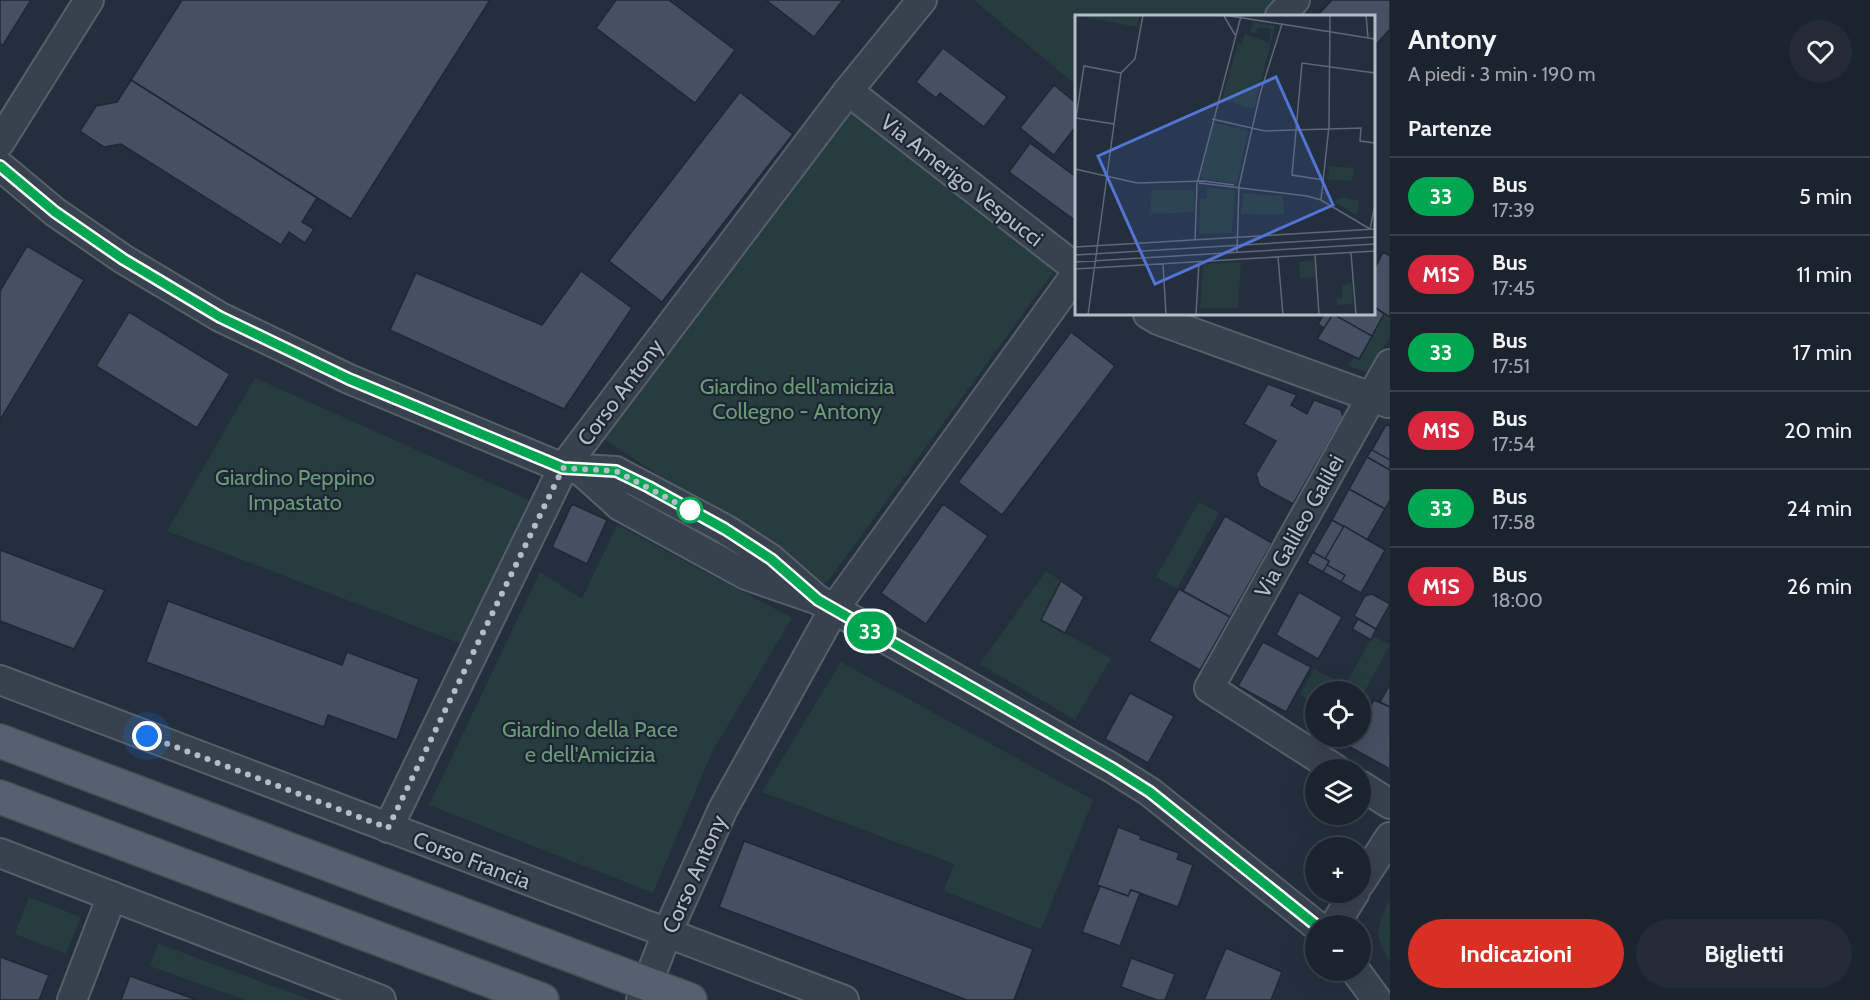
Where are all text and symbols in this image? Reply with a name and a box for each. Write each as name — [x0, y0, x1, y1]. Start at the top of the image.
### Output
inset map — [1075, 15, 1375, 315]
button: heart — [1789, 20, 1852, 83]
text: Antony — [1408, 22, 1496, 56]
text: A piedi · 3 min · 190 m — [1408, 62, 1595, 86]
street label: Via Amerigo Vespucci — [875, 108, 1048, 252]
text: Partenze — [1408, 115, 1492, 142]
text: Bus — [1492, 171, 1527, 198]
text: 5 min — [1799, 183, 1852, 210]
text: 33 — [1430, 184, 1452, 209]
text: 17:39 — [1492, 198, 1535, 222]
text: Bus — [1492, 249, 1527, 276]
text: 11 min — [1796, 261, 1852, 288]
text: M1S — [1422, 262, 1460, 287]
text: 17:45 — [1492, 276, 1535, 300]
text: Bus — [1492, 327, 1527, 354]
street label: Corso Antony — [572, 334, 669, 451]
text: 17 min — [1793, 339, 1852, 366]
text: 33 — [1430, 340, 1452, 365]
text: 17:51 — [1492, 354, 1530, 378]
park label: Giardino dell'amicizia Collegno - Antony — [700, 373, 895, 425]
text: Bus — [1492, 405, 1527, 432]
text: 20 min — [1784, 417, 1852, 444]
text: M1S — [1422, 418, 1460, 443]
text: 17:54 — [1492, 432, 1535, 456]
street label: Via Galileo Galilei — [1249, 450, 1350, 602]
park label: Giardino Peppino Impastato — [215, 464, 375, 516]
text: Bus — [1492, 483, 1527, 510]
text: 24 min — [1787, 495, 1852, 522]
text: 33 — [1430, 496, 1452, 521]
unlabelled marker — [677, 497, 703, 523]
text: 17:58 — [1492, 510, 1536, 534]
text: Bus — [1492, 561, 1527, 588]
text: 26 min — [1787, 573, 1852, 600]
text: M1S — [1422, 574, 1460, 599]
text: 18:00 — [1492, 588, 1543, 612]
line badge: 33 — [843, 612, 897, 650]
text: 33 — [859, 619, 881, 644]
map controls — [1305, 681, 1371, 981]
button: locate — [1305, 681, 1371, 747]
park label: Giardino della Pace e dell'Amicizia — [502, 716, 678, 768]
your location — [132, 721, 162, 751]
button: layers — [1305, 759, 1371, 825]
street label: Corso Antony — [656, 811, 733, 938]
street label: Corso Francia — [409, 826, 535, 895]
button: + — [1305, 837, 1371, 903]
button: − — [1305, 915, 1371, 981]
button: Indicazioni — [1408, 919, 1624, 988]
button: Biglietti — [1636, 919, 1852, 988]

